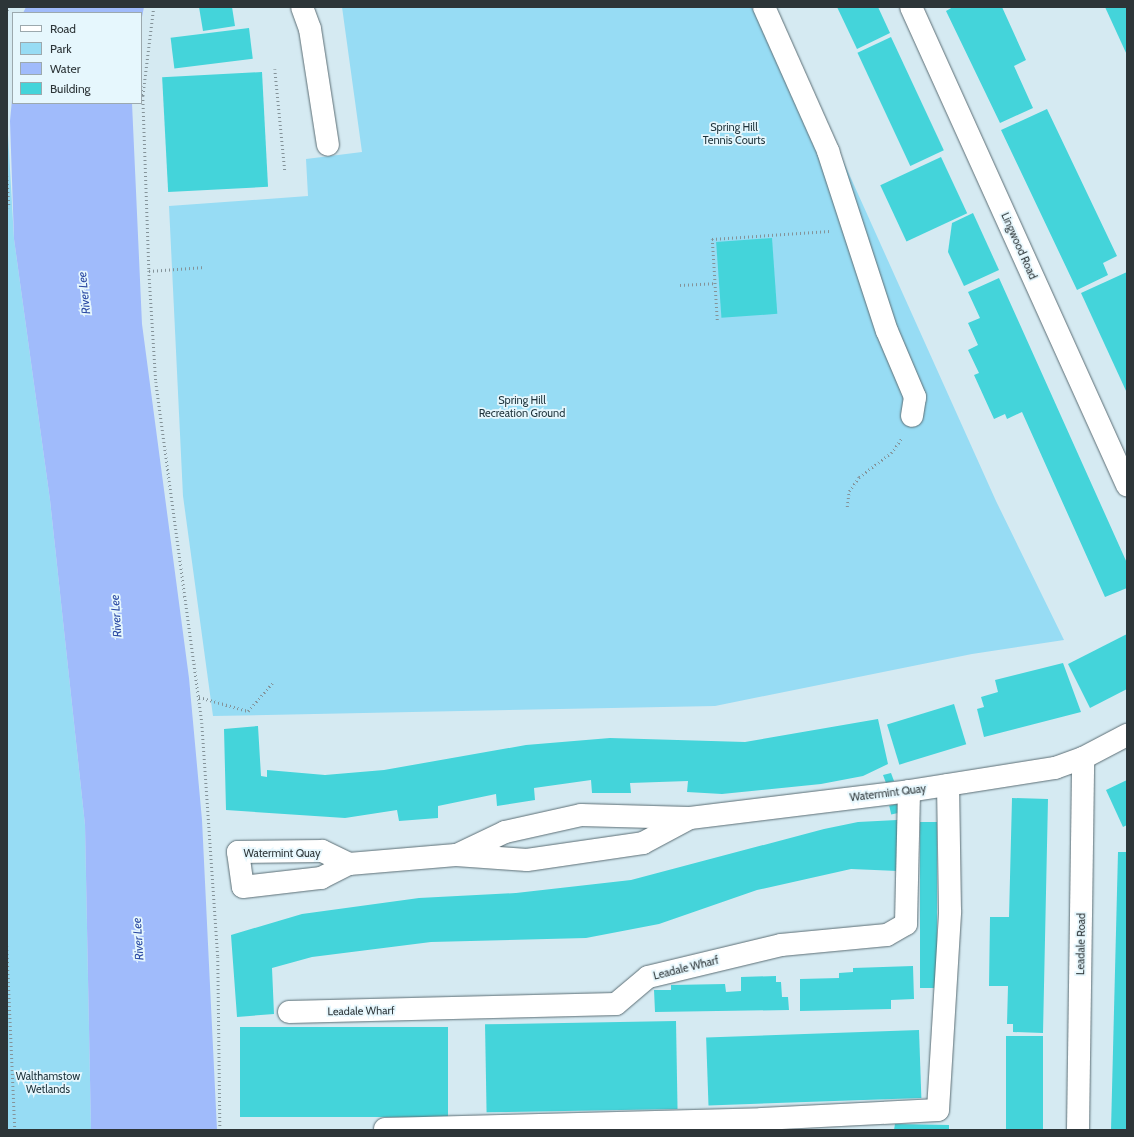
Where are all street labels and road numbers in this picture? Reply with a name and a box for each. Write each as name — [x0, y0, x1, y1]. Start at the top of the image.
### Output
street label: Lingwood Road — [998, 210, 1040, 282]
street label: Watermint Quay — [849, 782, 927, 804]
street label: Watermint Quay — [244, 846, 320, 860]
street label: Leadale Road — [1074, 913, 1088, 975]
street label: Leadale Wharf — [652, 953, 720, 983]
street label: Leadale Wharf — [327, 1004, 395, 1018]

